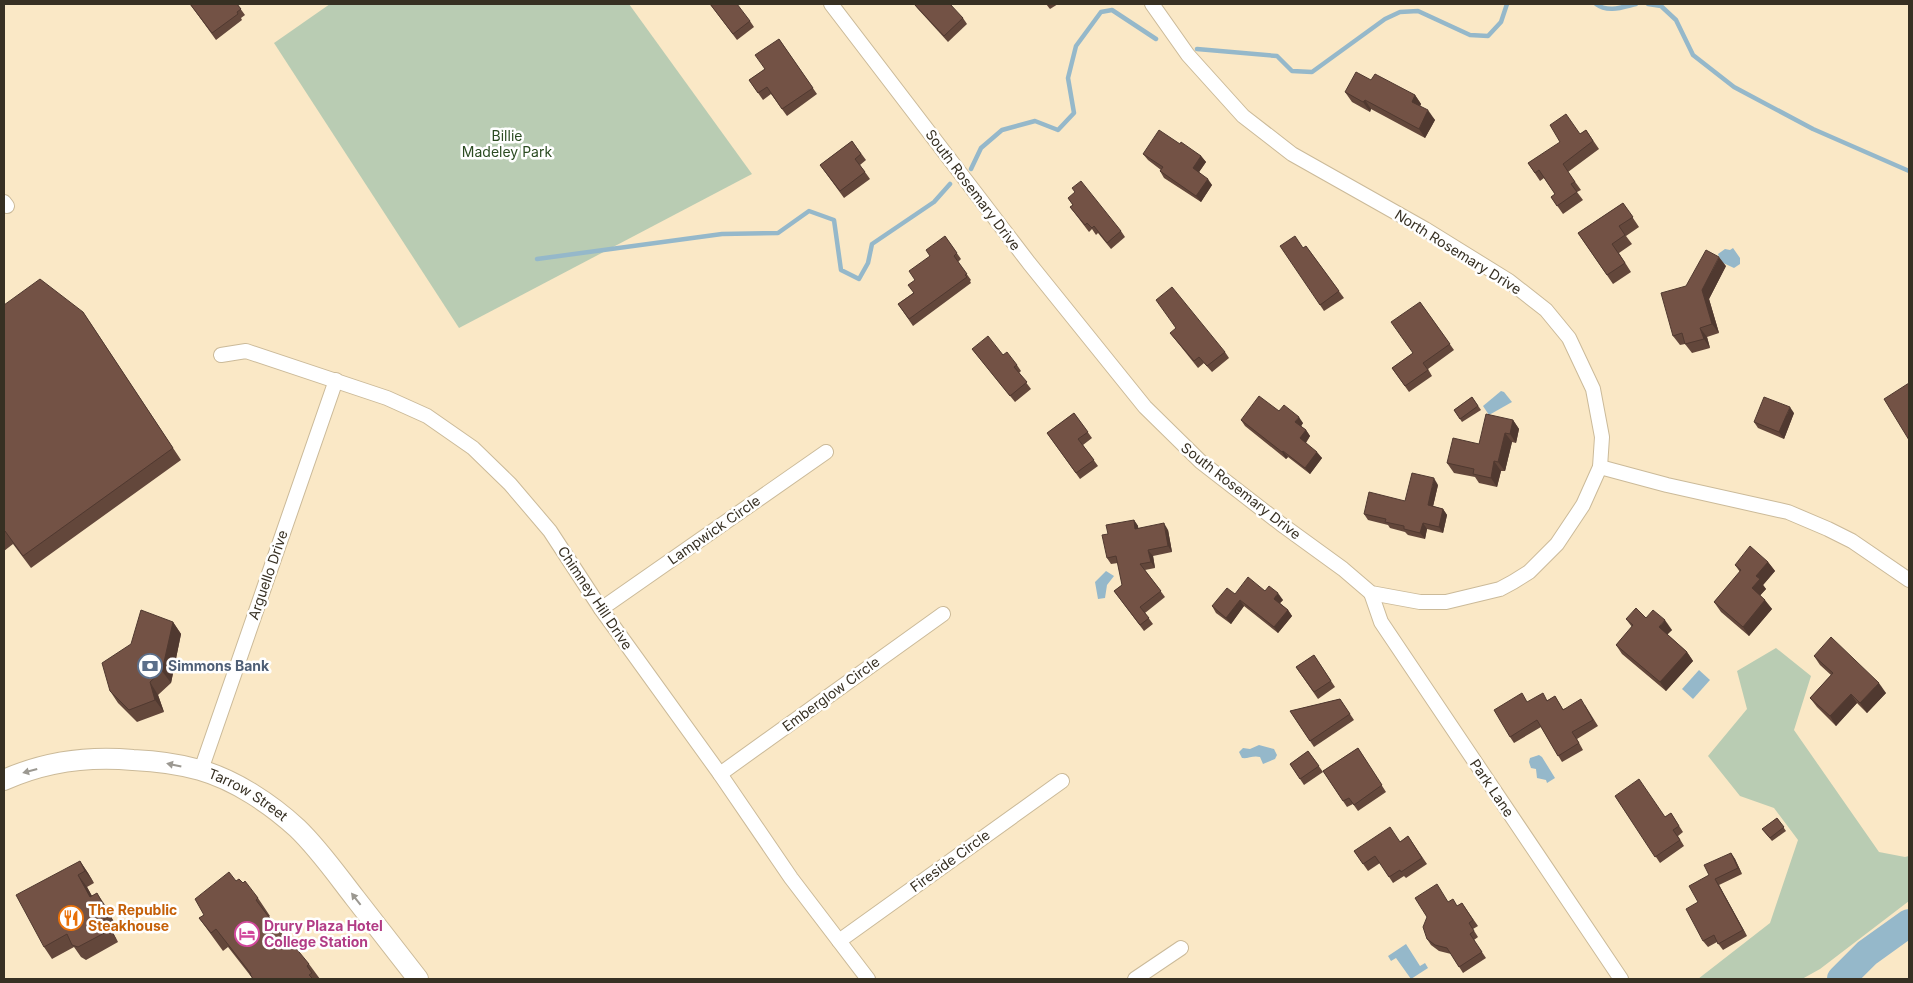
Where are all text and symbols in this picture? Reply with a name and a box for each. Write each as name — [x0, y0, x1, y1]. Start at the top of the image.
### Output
street label: South Rosemary Drive — [922, 126, 1025, 254]
park label: Billie Madeley Park — [462, 127, 552, 160]
street label: North Rosemary Drive — [1392, 206, 1525, 298]
street label: South Rosemary Drive — [1178, 439, 1305, 543]
street label: Lampwick Circle — [664, 491, 763, 568]
street label: Arguello Drive — [244, 528, 291, 622]
street label: Chimney Hill Drive — [554, 543, 636, 653]
bank icon: Simmons Bank — [137, 653, 163, 679]
street label: Emberglow Circle — [779, 653, 883, 735]
place label: Simmons Bank — [168, 657, 270, 674]
street label: Park Lane — [1467, 756, 1518, 820]
one-way arrow — [166, 760, 182, 768]
street label: Tarrow Street — [206, 764, 292, 825]
one-way arrow — [23, 767, 38, 775]
street label: Fireside Circle — [906, 826, 993, 895]
one-way arrow — [350, 893, 361, 906]
place label: The Republic Steakhouse — [88, 901, 177, 934]
restaurant icon: The Republic Steakhouse — [58, 905, 84, 931]
place label: Drury Plaza Hotel College Station — [264, 917, 383, 950]
hotel icon: Drury Plaza Hotel College Station — [234, 921, 260, 947]

